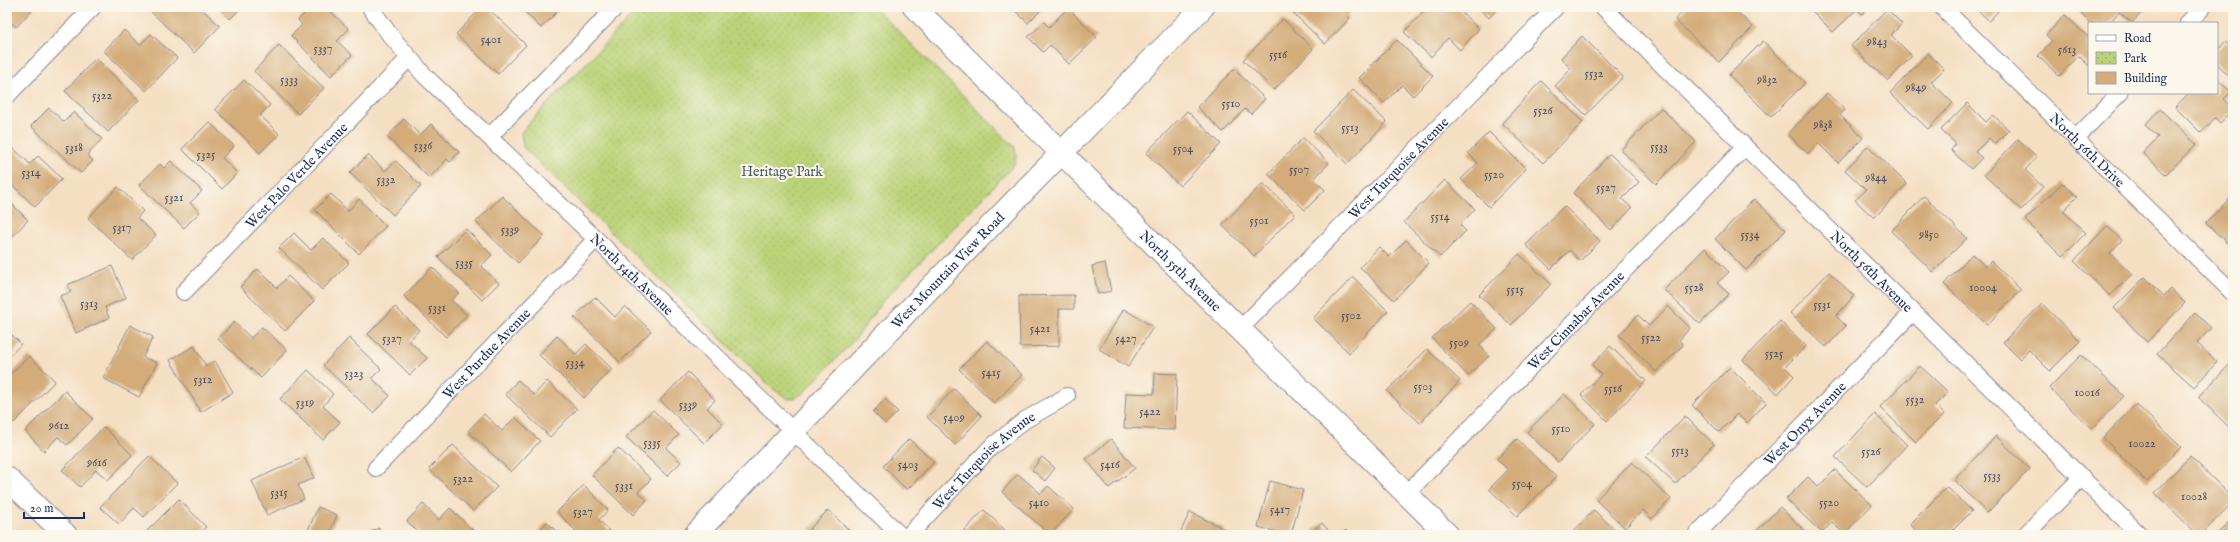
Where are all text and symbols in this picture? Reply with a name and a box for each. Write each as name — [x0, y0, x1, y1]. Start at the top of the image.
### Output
legend — [2088, 22, 2218, 94]
text: Road — [2124, 31, 2152, 46]
house number: 5401 — [481, 32, 501, 47]
house number: 9843 — [1866, 34, 1887, 49]
house number: 5337 — [314, 41, 332, 56]
house number: 5613 — [2058, 42, 2076, 57]
house number: 5516 — [1269, 47, 1288, 62]
text: Park — [2124, 51, 2147, 66]
house number: 5532 — [1585, 66, 1604, 81]
text: Building — [2124, 71, 2168, 86]
house number: 5333 — [280, 72, 298, 87]
house number: 9832 — [1756, 72, 1777, 87]
house number: 9849 — [1904, 80, 1927, 95]
house number: 5322 — [92, 88, 112, 103]
house number: 5510 — [1221, 96, 1241, 111]
house number: 5526 — [1533, 103, 1554, 118]
street label: North 56th Drive — [2045, 110, 2129, 192]
street label: West Turquoise Avenue — [1345, 113, 1453, 223]
house number: 9838 — [1812, 117, 1833, 132]
street label: West Palo Verde Avenue — [242, 119, 352, 233]
house number: 5513 — [1341, 120, 1359, 135]
house number: 5336 — [414, 138, 433, 153]
house number: 5533 — [1650, 139, 1668, 154]
house number: 5318 — [65, 140, 83, 155]
house number: 5504 — [1173, 141, 1193, 156]
house number: 5325 — [197, 147, 216, 162]
house number: 5507 — [1289, 162, 1309, 177]
park label: Heritage Park — [741, 163, 823, 181]
house number: 5314 — [21, 165, 41, 180]
house number: 5520 — [1484, 167, 1504, 182]
house number: 9844 — [1864, 170, 1887, 185]
house number: 5332 — [377, 172, 396, 187]
house number: 5527 — [1596, 180, 1616, 195]
house number: 5321 — [165, 190, 183, 205]
street label: West Mountain View Road — [888, 208, 1009, 333]
house number: 5514 — [1430, 209, 1450, 224]
house number: 5501 — [1250, 213, 1268, 228]
house number: 5317 — [113, 220, 131, 235]
house number: 5339 — [501, 222, 519, 237]
street label: North 55th Avenue — [1135, 227, 1225, 316]
house number: 5534 — [1740, 227, 1760, 242]
street label: North 56th Avenue — [1826, 227, 1917, 317]
house number: 9850 — [1918, 227, 1939, 242]
street label: North 54th Avenue — [586, 230, 677, 320]
house number: 5335 — [455, 255, 473, 270]
street label: West Cinnabar Avenue — [1524, 267, 1629, 374]
house number: 5528 — [1685, 280, 1704, 295]
house number: 10004 — [1969, 280, 1997, 295]
house number: 5515 — [1506, 282, 1524, 297]
house number: 5313 — [80, 296, 98, 311]
house number: 5531 — [1813, 297, 1831, 312]
house number: 5331 — [428, 300, 446, 315]
street label: West Purdue Avenue — [439, 304, 535, 403]
house number: 5502 — [1341, 308, 1361, 323]
house number: 5421 — [1030, 321, 1050, 336]
house number: 5522 — [1641, 330, 1661, 345]
house number: 5327 — [382, 331, 402, 346]
house number: 5427 — [1115, 331, 1137, 346]
house number: 5509 — [1449, 335, 1469, 350]
house number: 5525 — [1765, 346, 1784, 361]
house number: 5334 — [565, 355, 585, 370]
house number: 5415 — [982, 365, 1001, 380]
house number: 5323 — [345, 366, 363, 381]
house number: 5312 — [194, 372, 213, 387]
street label: West Onyx Avenue — [1761, 378, 1851, 470]
house number: 5503 — [1413, 379, 1433, 394]
house number: 5516 — [1604, 381, 1623, 396]
house number: 10016 — [2074, 385, 2101, 400]
house number: 5532 — [1906, 392, 1925, 407]
house number: 5319 — [296, 395, 314, 410]
house number: 5339 — [679, 397, 697, 412]
house number: 5422 — [1139, 404, 1161, 419]
street label: West Turquoise Avenue — [929, 408, 1039, 514]
house number: 5409 — [943, 410, 965, 425]
house number: 9612 — [48, 418, 70, 433]
house number: 5510 — [1551, 421, 1571, 436]
house number: 5335 — [643, 435, 661, 450]
house number: 10022 — [2128, 436, 2156, 451]
house number: 5513 — [1671, 443, 1689, 458]
house number: 5526 — [1861, 444, 1882, 459]
house number: 9616 — [86, 455, 108, 470]
house number: 5403 — [898, 457, 918, 472]
house number: 5416 — [1100, 457, 1121, 472]
house number: 5533 — [1983, 468, 2001, 483]
house number: 5322 — [453, 471, 473, 486]
house number: 5504 — [1512, 476, 1532, 491]
house number: 5331 — [615, 478, 633, 493]
house number: 5315 — [270, 485, 288, 500]
house number: 10028 — [2181, 489, 2208, 504]
scale bar — [24, 494, 84, 520]
house number: 5410 — [1029, 495, 1049, 510]
house number: 5520 — [1819, 495, 1839, 510]
text: 20 m — [30, 501, 53, 516]
house number: 5417 — [1270, 502, 1290, 517]
house number: 5327 — [573, 504, 593, 519]

